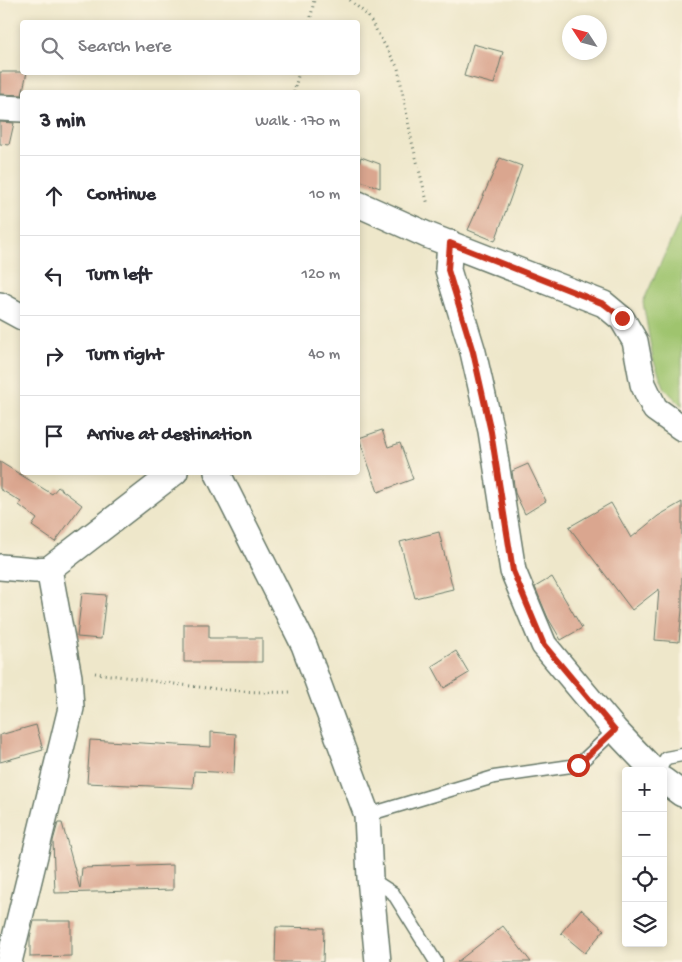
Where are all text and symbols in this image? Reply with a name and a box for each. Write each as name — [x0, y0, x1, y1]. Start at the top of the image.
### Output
north arrow — [562, 15, 607, 60]
search box — [20, 20, 360, 75]
icon: search — [38, 34, 66, 62]
text: Search here — [78, 36, 172, 59]
text: 3 min — [40, 110, 85, 135]
text: Walk · 170 m — [255, 113, 340, 132]
icon: ahead — [40, 182, 68, 210]
text: Continue — [87, 184, 156, 207]
text: 10 m — [309, 186, 340, 205]
icon: left — [40, 262, 68, 290]
text: Turn left — [87, 264, 151, 287]
text: 120 m — [301, 266, 340, 285]
route end — [611, 307, 634, 330]
icon: right — [40, 342, 68, 370]
text: Turn right — [87, 344, 163, 367]
text: 40 m — [308, 346, 340, 365]
icon: arrive — [40, 422, 68, 450]
text: Arrive at destination — [87, 424, 251, 447]
route start — [567, 754, 590, 777]
map controls — [622, 767, 667, 947]
button: + — [622, 767, 667, 812]
button: − — [622, 812, 667, 857]
button: locate — [622, 857, 667, 902]
button: layers — [622, 902, 667, 947]

